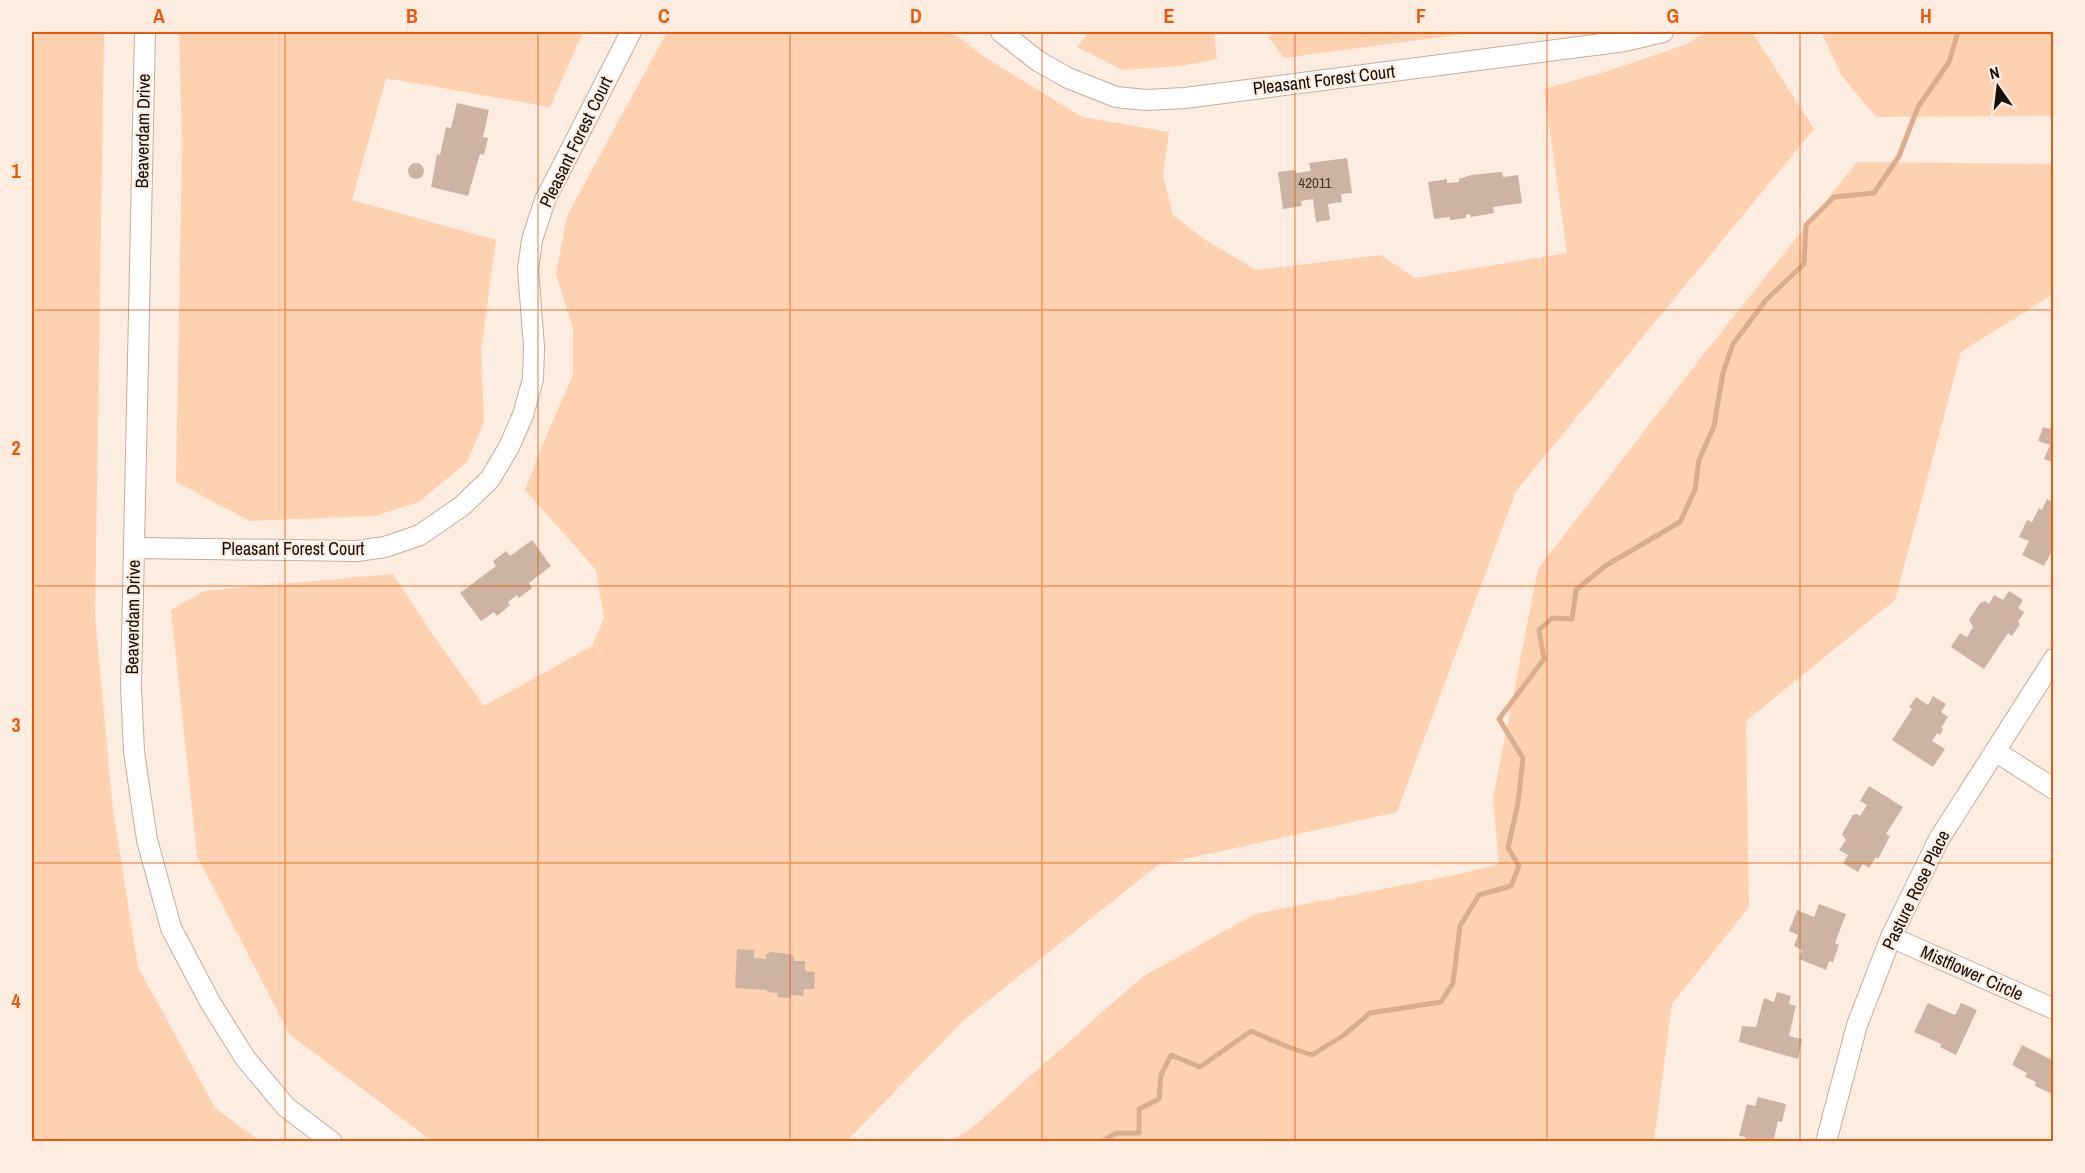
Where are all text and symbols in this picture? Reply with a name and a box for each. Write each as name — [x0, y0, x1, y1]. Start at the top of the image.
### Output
text: A — [153, 2, 165, 29]
text: B — [406, 2, 418, 29]
text: C — [658, 2, 670, 29]
text: D — [910, 2, 922, 29]
text: E — [1164, 2, 1175, 29]
text: F — [1416, 2, 1426, 29]
text: G — [1667, 2, 1679, 29]
text: H — [1920, 2, 1932, 29]
north arrow — [1968, 57, 2028, 117]
street label: Pleasant Forest Court — [1252, 58, 1396, 101]
text: N — [1987, 61, 2002, 84]
street label: Pleasant Forest Court — [533, 72, 618, 211]
street label: Beaverdam Drive — [129, 73, 156, 189]
text: 1 — [11, 157, 21, 184]
house number: 42011 — [1298, 172, 1332, 193]
text: 2 — [11, 434, 21, 461]
street label: Pleasant Forest Court — [222, 536, 364, 561]
street label: Beaverdam Drive — [119, 559, 146, 675]
text: 3 — [11, 711, 21, 738]
street label: Pasture Rose Place — [1876, 826, 1955, 954]
street label: Mistflower Circle — [1917, 939, 2027, 1006]
text: 4 — [11, 987, 21, 1014]

